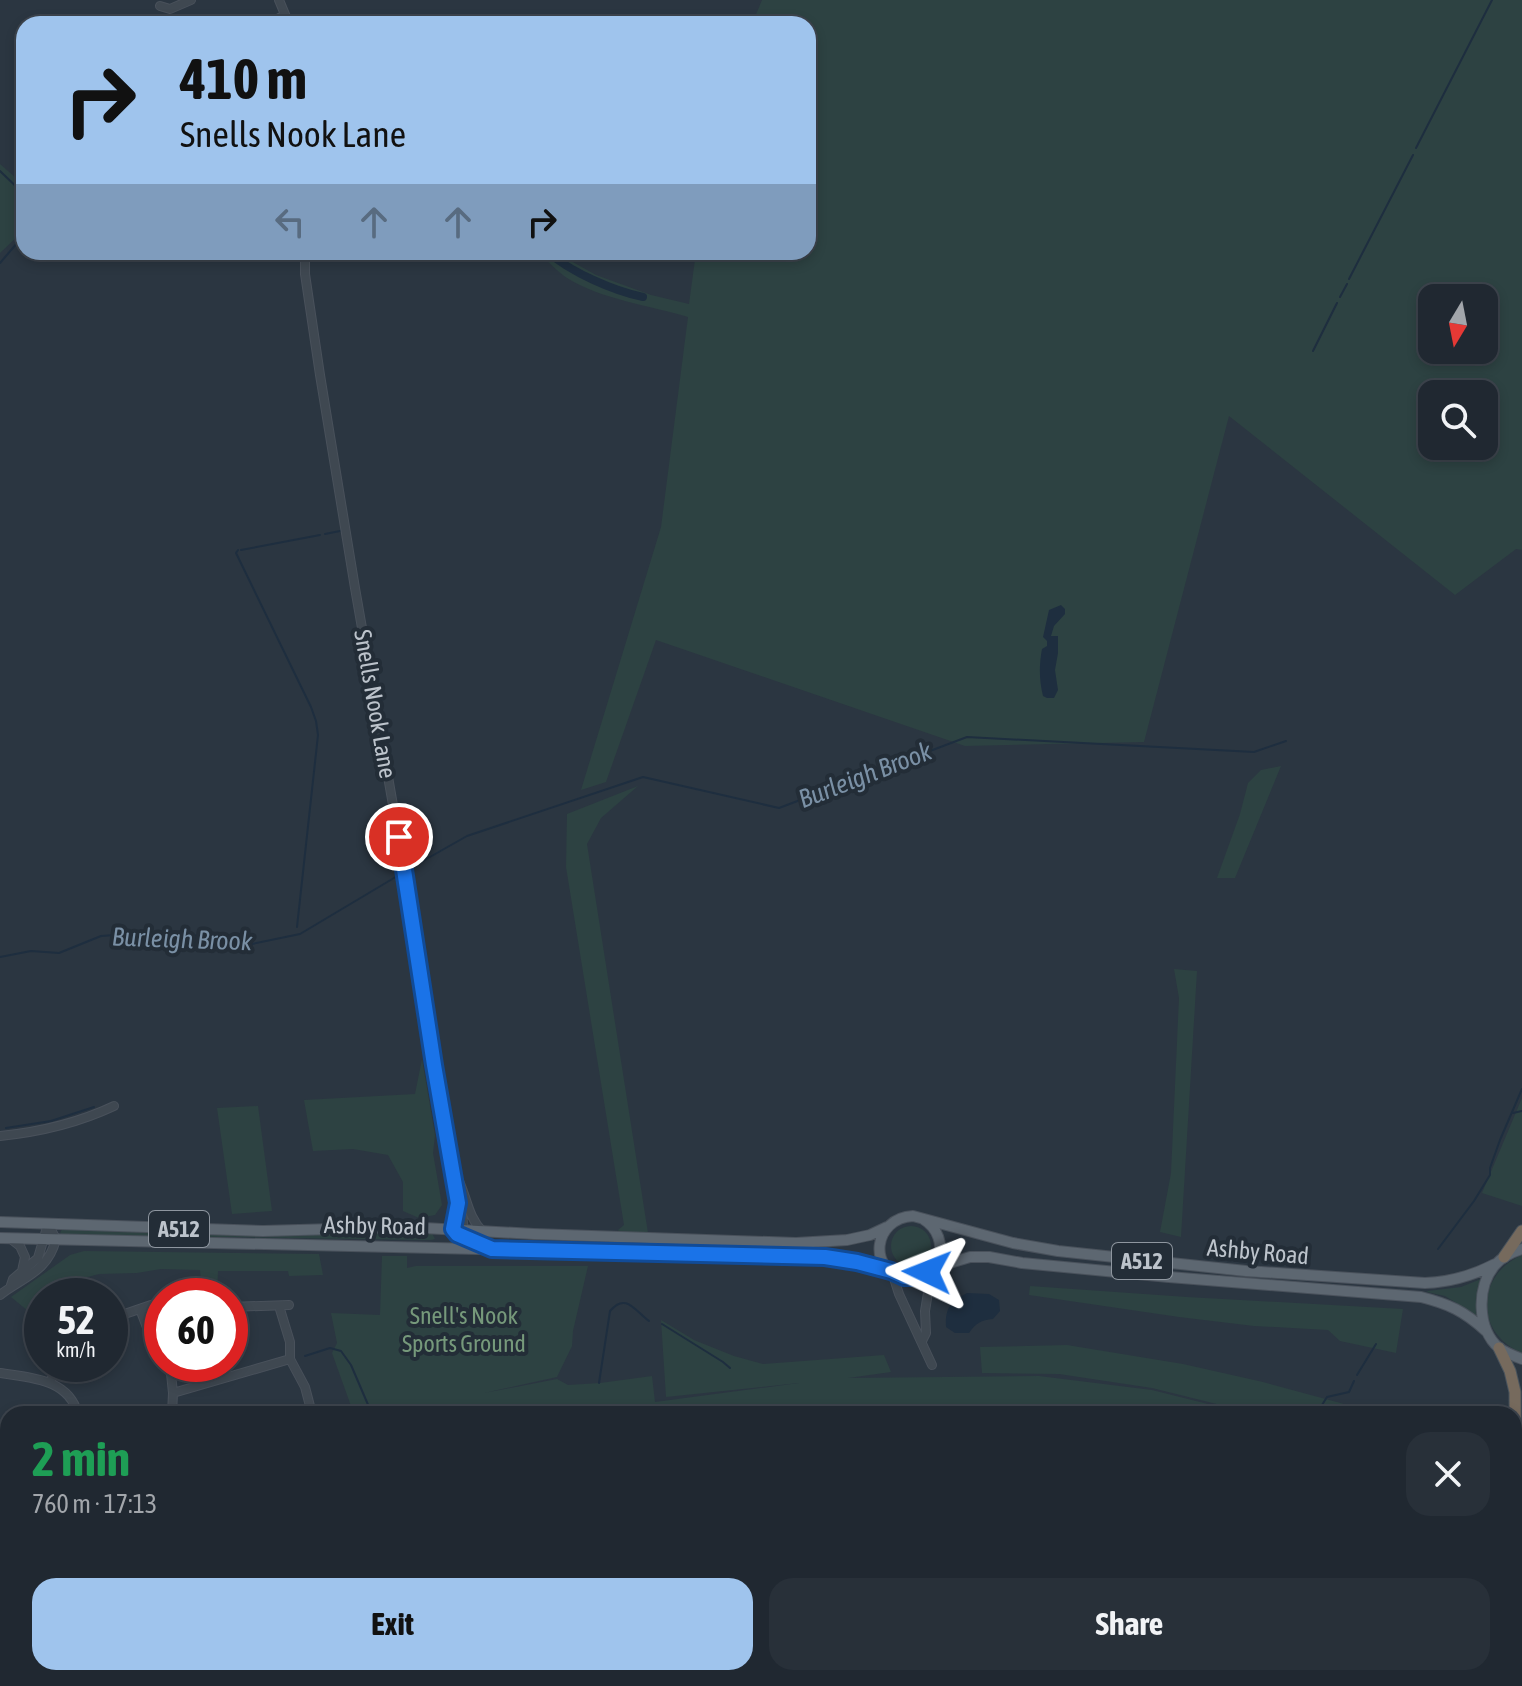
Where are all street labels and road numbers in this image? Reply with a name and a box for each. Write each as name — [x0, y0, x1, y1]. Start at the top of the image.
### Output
street label: Snells Nook Lane — [349, 627, 402, 780]
road number: A512 — [149, 1211, 209, 1247]
street label: Ashby Road — [324, 1211, 426, 1240]
street label: Ashby Road — [1206, 1234, 1310, 1269]
road number: A512 — [1112, 1243, 1172, 1279]

